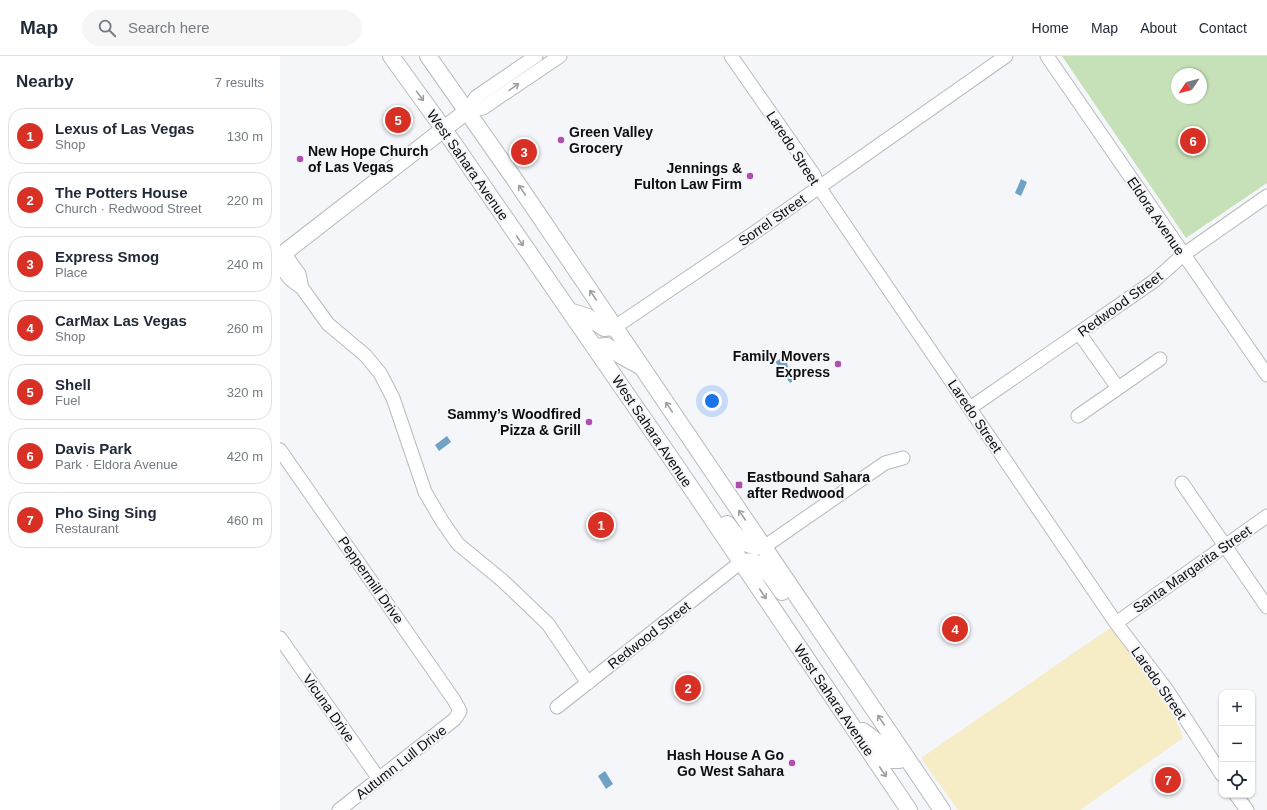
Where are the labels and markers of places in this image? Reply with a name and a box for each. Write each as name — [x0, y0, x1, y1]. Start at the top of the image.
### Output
pin: 5 — [385, 105, 411, 135]
place label: Green Valley Grocery — [569, 124, 653, 156]
pin: 6 — [1180, 126, 1206, 156]
marker: Green Valley Grocery — [556, 135, 566, 145]
pin: 3 — [511, 137, 537, 167]
place label: New Hope Church of Las Vegas — [308, 143, 429, 175]
marker: New Hope Church of Las Vegas — [295, 154, 305, 164]
place label: Jennings & Fulton Law Firm — [634, 160, 742, 192]
marker: Jennings & Fulton Law Firm — [745, 171, 755, 181]
place label: Family Movers Express — [733, 348, 830, 380]
marker: Family Movers Express — [833, 359, 843, 369]
place label: Sammy’s Woodfired Pizza & Grill — [447, 406, 581, 438]
marker: Sammy’s Woodfired Pizza & Grill — [584, 417, 594, 427]
place label: Eastbound Sahara after Redwood — [747, 469, 870, 501]
marker: Eastbound Sahara after Redwood — [734, 480, 744, 490]
pin: 1 — [588, 510, 614, 540]
pin: 4 — [942, 614, 968, 644]
pin: 2 — [675, 673, 701, 703]
place label: Hash House A Go Go West Sahara — [667, 747, 784, 779]
marker: Hash House A Go Go West Sahara — [787, 758, 797, 768]
pin: 7 — [1155, 765, 1181, 795]

